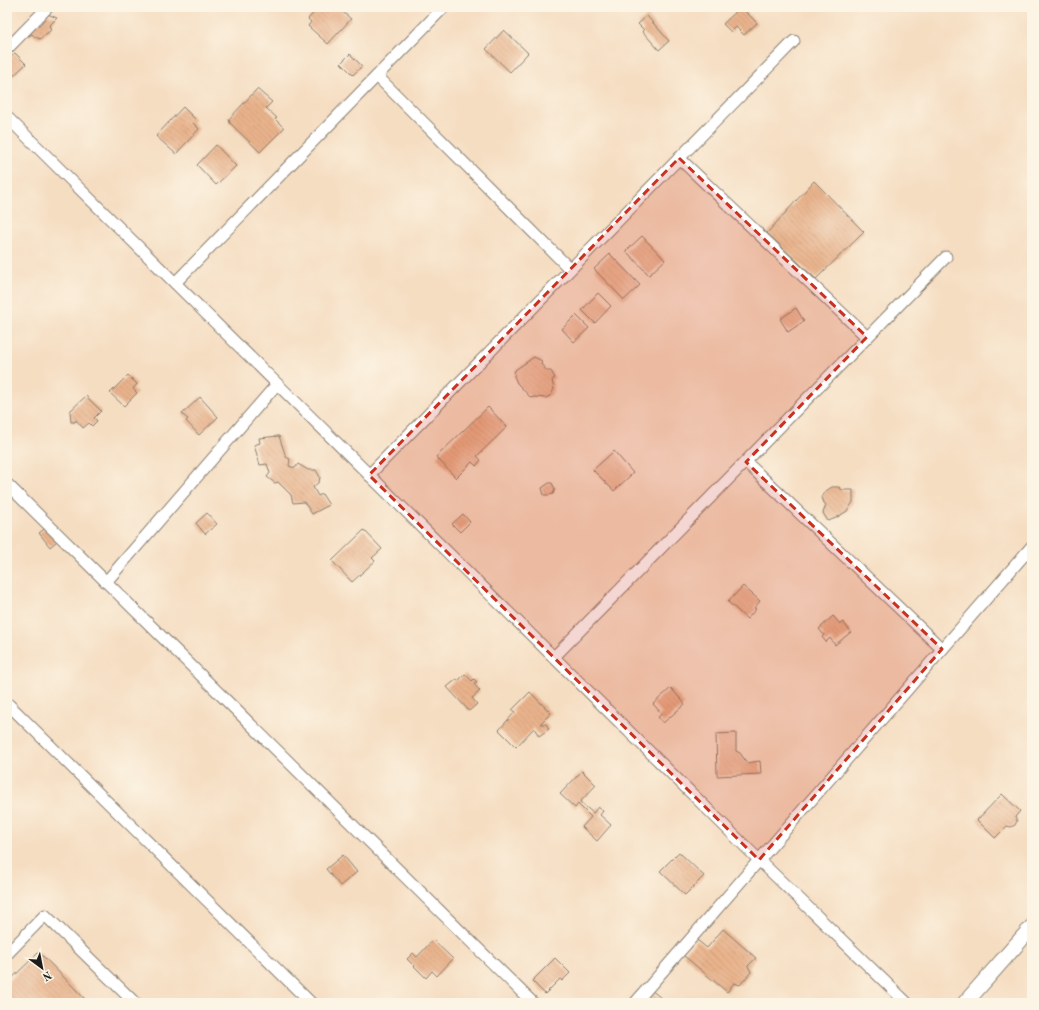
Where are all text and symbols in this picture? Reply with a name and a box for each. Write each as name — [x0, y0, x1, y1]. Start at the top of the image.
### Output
north arrow — [22, 948, 62, 988]
text: N — [40, 968, 53, 982]

